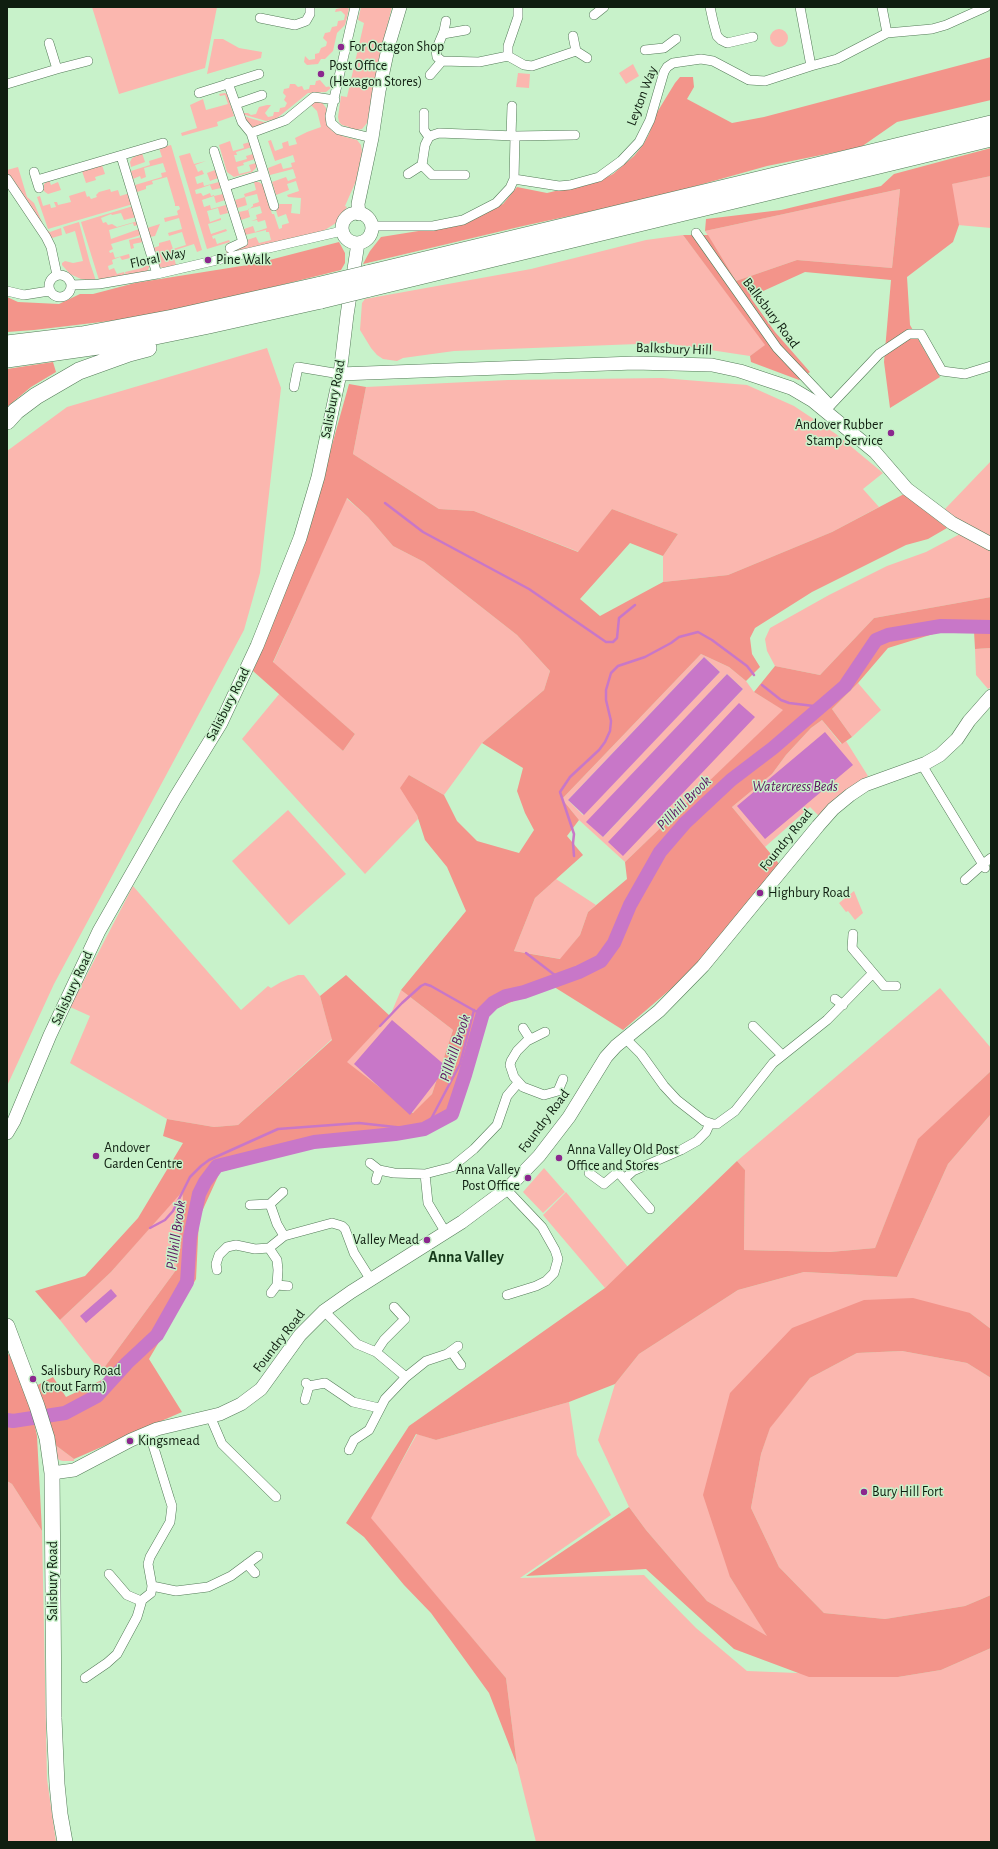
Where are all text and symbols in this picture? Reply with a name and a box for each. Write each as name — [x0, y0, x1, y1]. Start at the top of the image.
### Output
place label: For Octagon Shop — [349, 39, 444, 55]
marker: For Octagon Shop — [336, 42, 346, 52]
place label: Post Office (Hexagon Stores) — [329, 58, 422, 90]
street label: Leyton Way — [623, 64, 661, 128]
marker: Post Office (Hexagon Stores) — [316, 69, 326, 79]
street label: Floral Way — [128, 244, 188, 272]
place label: Pine Walk — [216, 252, 271, 268]
marker: Pine Walk — [203, 255, 213, 265]
street label: Balksbury Road — [739, 274, 803, 352]
street label: Balksbury Hill — [636, 339, 712, 359]
street label: Salisbury Road — [317, 358, 349, 440]
place label: Andover Rubber Stamp Service — [795, 417, 883, 450]
marker: Andover Rubber Stamp Service — [886, 428, 896, 438]
street label: Salisbury Road — [202, 665, 254, 743]
water label: Pillhill Brook — [653, 772, 715, 834]
water label: Watercress Beds — [752, 777, 838, 795]
street label: Foundry Road — [756, 806, 816, 874]
place label: Highbury Road — [768, 885, 850, 901]
marker: Highbury Road — [755, 888, 765, 898]
street label: Salisbury Road — [48, 948, 96, 1028]
water label: Pillhill Brook — [436, 1012, 474, 1084]
street label: Foundry Road — [515, 1086, 573, 1156]
place label: Andover Garden Centre — [104, 1140, 182, 1172]
place label: Anna Valley Old Post Office and Stores — [567, 1142, 678, 1174]
marker: Andover Garden Centre — [91, 1151, 101, 1161]
marker: Anna Valley Old Post Office and Stores — [554, 1153, 564, 1163]
place label: Anna Valley Post Office — [456, 1162, 520, 1194]
marker: Anna Valley Post Office — [523, 1173, 533, 1183]
water label: Pillhill Brook — [162, 1199, 190, 1271]
place label: Valley Mead — [353, 1232, 419, 1248]
marker: Valley Mead — [422, 1235, 432, 1245]
district label: Anna Valley — [428, 1247, 504, 1267]
street label: Foundry Road — [249, 1306, 309, 1376]
place label: Salisbury Road (trout Farm) — [41, 1363, 121, 1396]
marker: Salisbury Road (trout Farm) — [28, 1374, 38, 1384]
place label: Kingsmead — [138, 1433, 200, 1449]
marker: Kingsmead — [125, 1436, 135, 1446]
place label: Bury Hill Fort — [872, 1484, 943, 1500]
marker: Bury Hill Fort — [859, 1487, 869, 1497]
street label: Salisbury Road — [45, 1541, 61, 1621]

